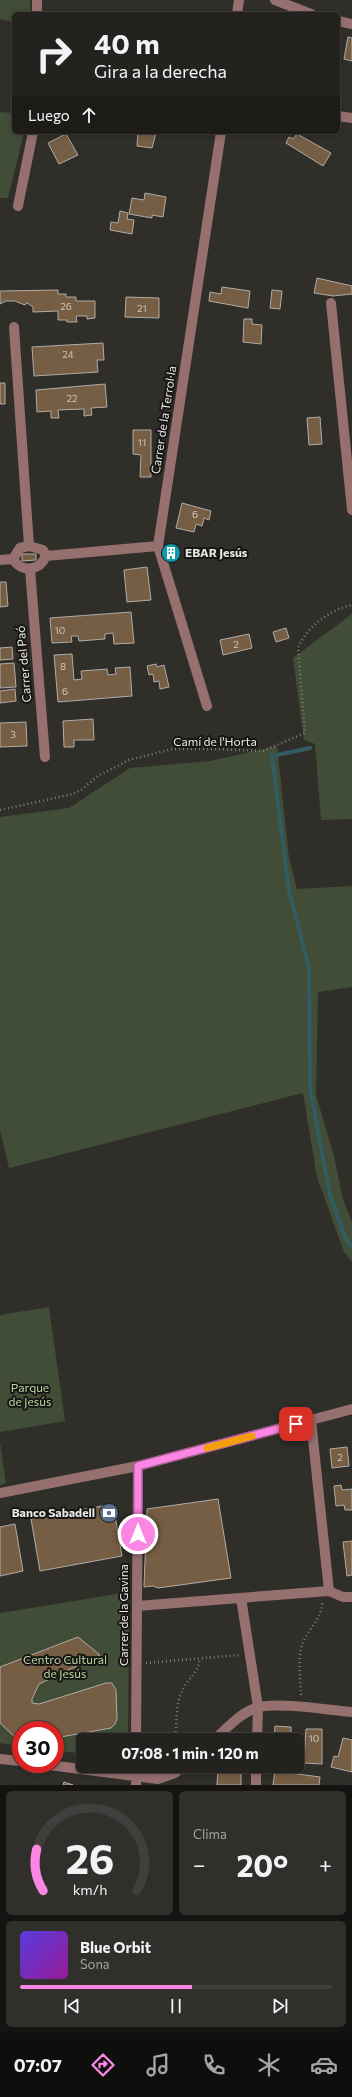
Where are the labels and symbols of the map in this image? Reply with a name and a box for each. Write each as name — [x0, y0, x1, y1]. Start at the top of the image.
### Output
house number: 26 — [60, 300, 72, 312]
house number: 21 — [137, 302, 147, 314]
house number: 24 — [62, 348, 74, 360]
street label: Carrer de la Terrol·la — [148, 365, 178, 475]
house number: 22 — [66, 392, 78, 404]
house number: 11 — [138, 436, 146, 448]
house number: 6 — [192, 508, 198, 520]
building icon: EBAR Jesús — [160, 542, 182, 564]
place label: EBAR Jesús — [185, 545, 248, 560]
house number: 10 — [55, 624, 65, 636]
street label: Carrer del Paó — [13, 625, 33, 703]
house number: 2 — [233, 638, 239, 650]
house number: 8 — [60, 660, 66, 672]
house number: 6 — [62, 685, 68, 697]
house number: 3 — [10, 728, 16, 740]
street label: Camí de l'Horta — [173, 734, 257, 748]
park label: Parque de Jesús — [8, 1380, 52, 1409]
pin — [279, 1407, 313, 1441]
house number: 2 — [337, 1451, 343, 1463]
bank icon: Banco Sabadell — [98, 1502, 120, 1524]
place label: Banco Sabadell — [12, 1505, 95, 1519]
position arrow — [117, 1513, 159, 1555]
street label: Carrer de la Gavina — [116, 1564, 130, 1666]
park label: Centro Cultural de Jesús — [23, 1652, 107, 1681]
speed limit sign: 30 — [12, 1721, 64, 1773]
house number: 10 — [309, 1732, 319, 1744]

